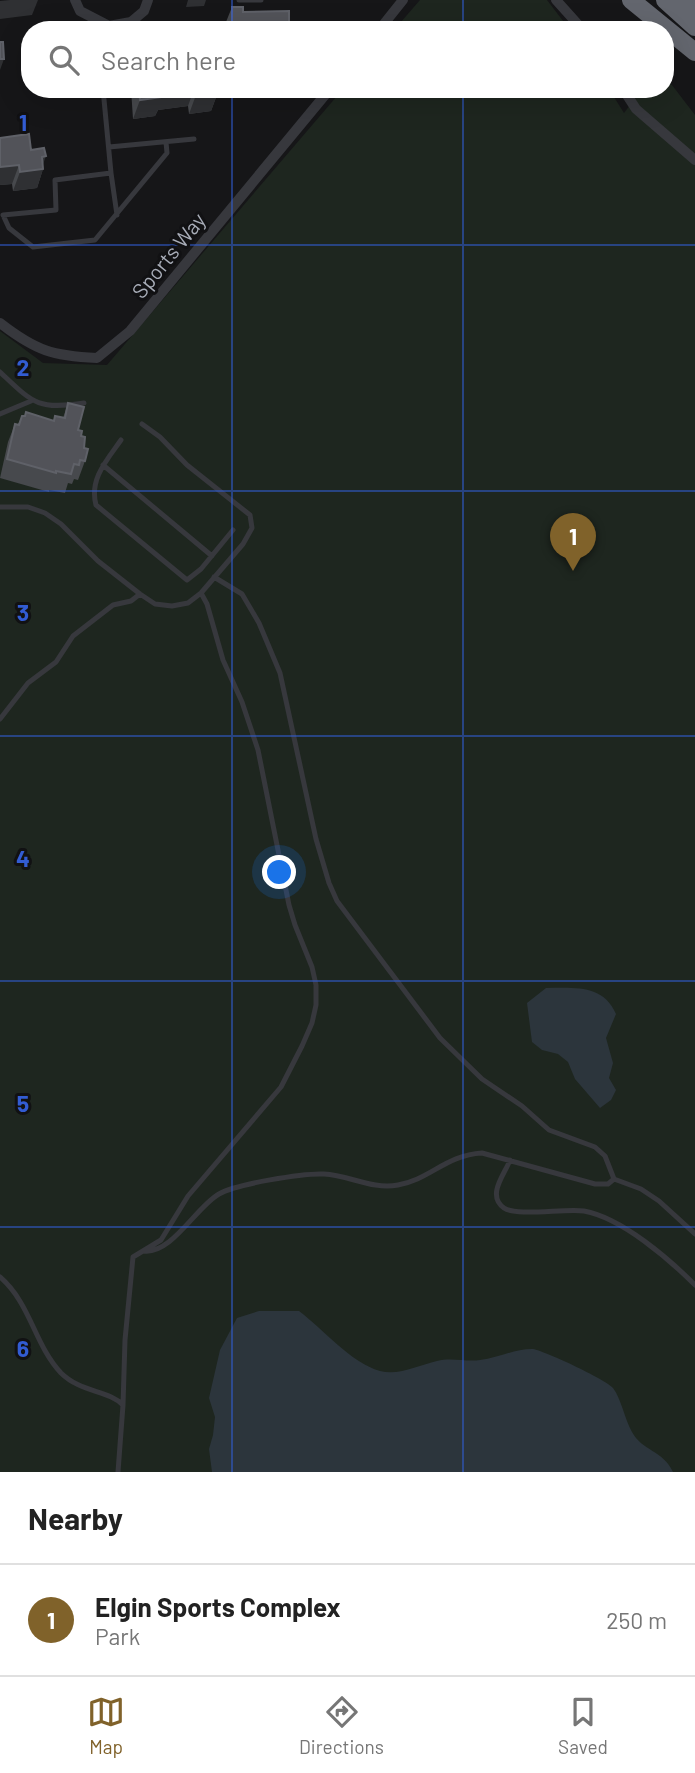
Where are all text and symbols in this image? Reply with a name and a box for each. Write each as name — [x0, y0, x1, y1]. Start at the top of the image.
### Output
search box — [21, 21, 674, 98]
icon: search — [45, 41, 83, 79]
text: Search here — [101, 44, 236, 75]
text: 1 — [19, 108, 27, 136]
street label: Sports Way — [126, 207, 210, 303]
text: 2 — [17, 353, 29, 381]
pin: 1 — [550, 513, 596, 571]
text: 3 — [17, 598, 29, 626]
text: 4 — [16, 844, 30, 872]
your location — [262, 855, 296, 889]
text: 5 — [17, 1089, 29, 1117]
text: 6 — [17, 1334, 29, 1362]
text: Nearby — [28, 1500, 123, 1536]
text: Elgin Sports Complex — [95, 1591, 341, 1622]
text: 1 — [47, 1606, 55, 1634]
text: 250 m — [606, 1606, 667, 1634]
text: Park — [95, 1622, 140, 1650]
tab: Map — [87, 1693, 125, 1758]
tab: Directions — [299, 1693, 384, 1758]
tab: Saved — [558, 1693, 608, 1758]

